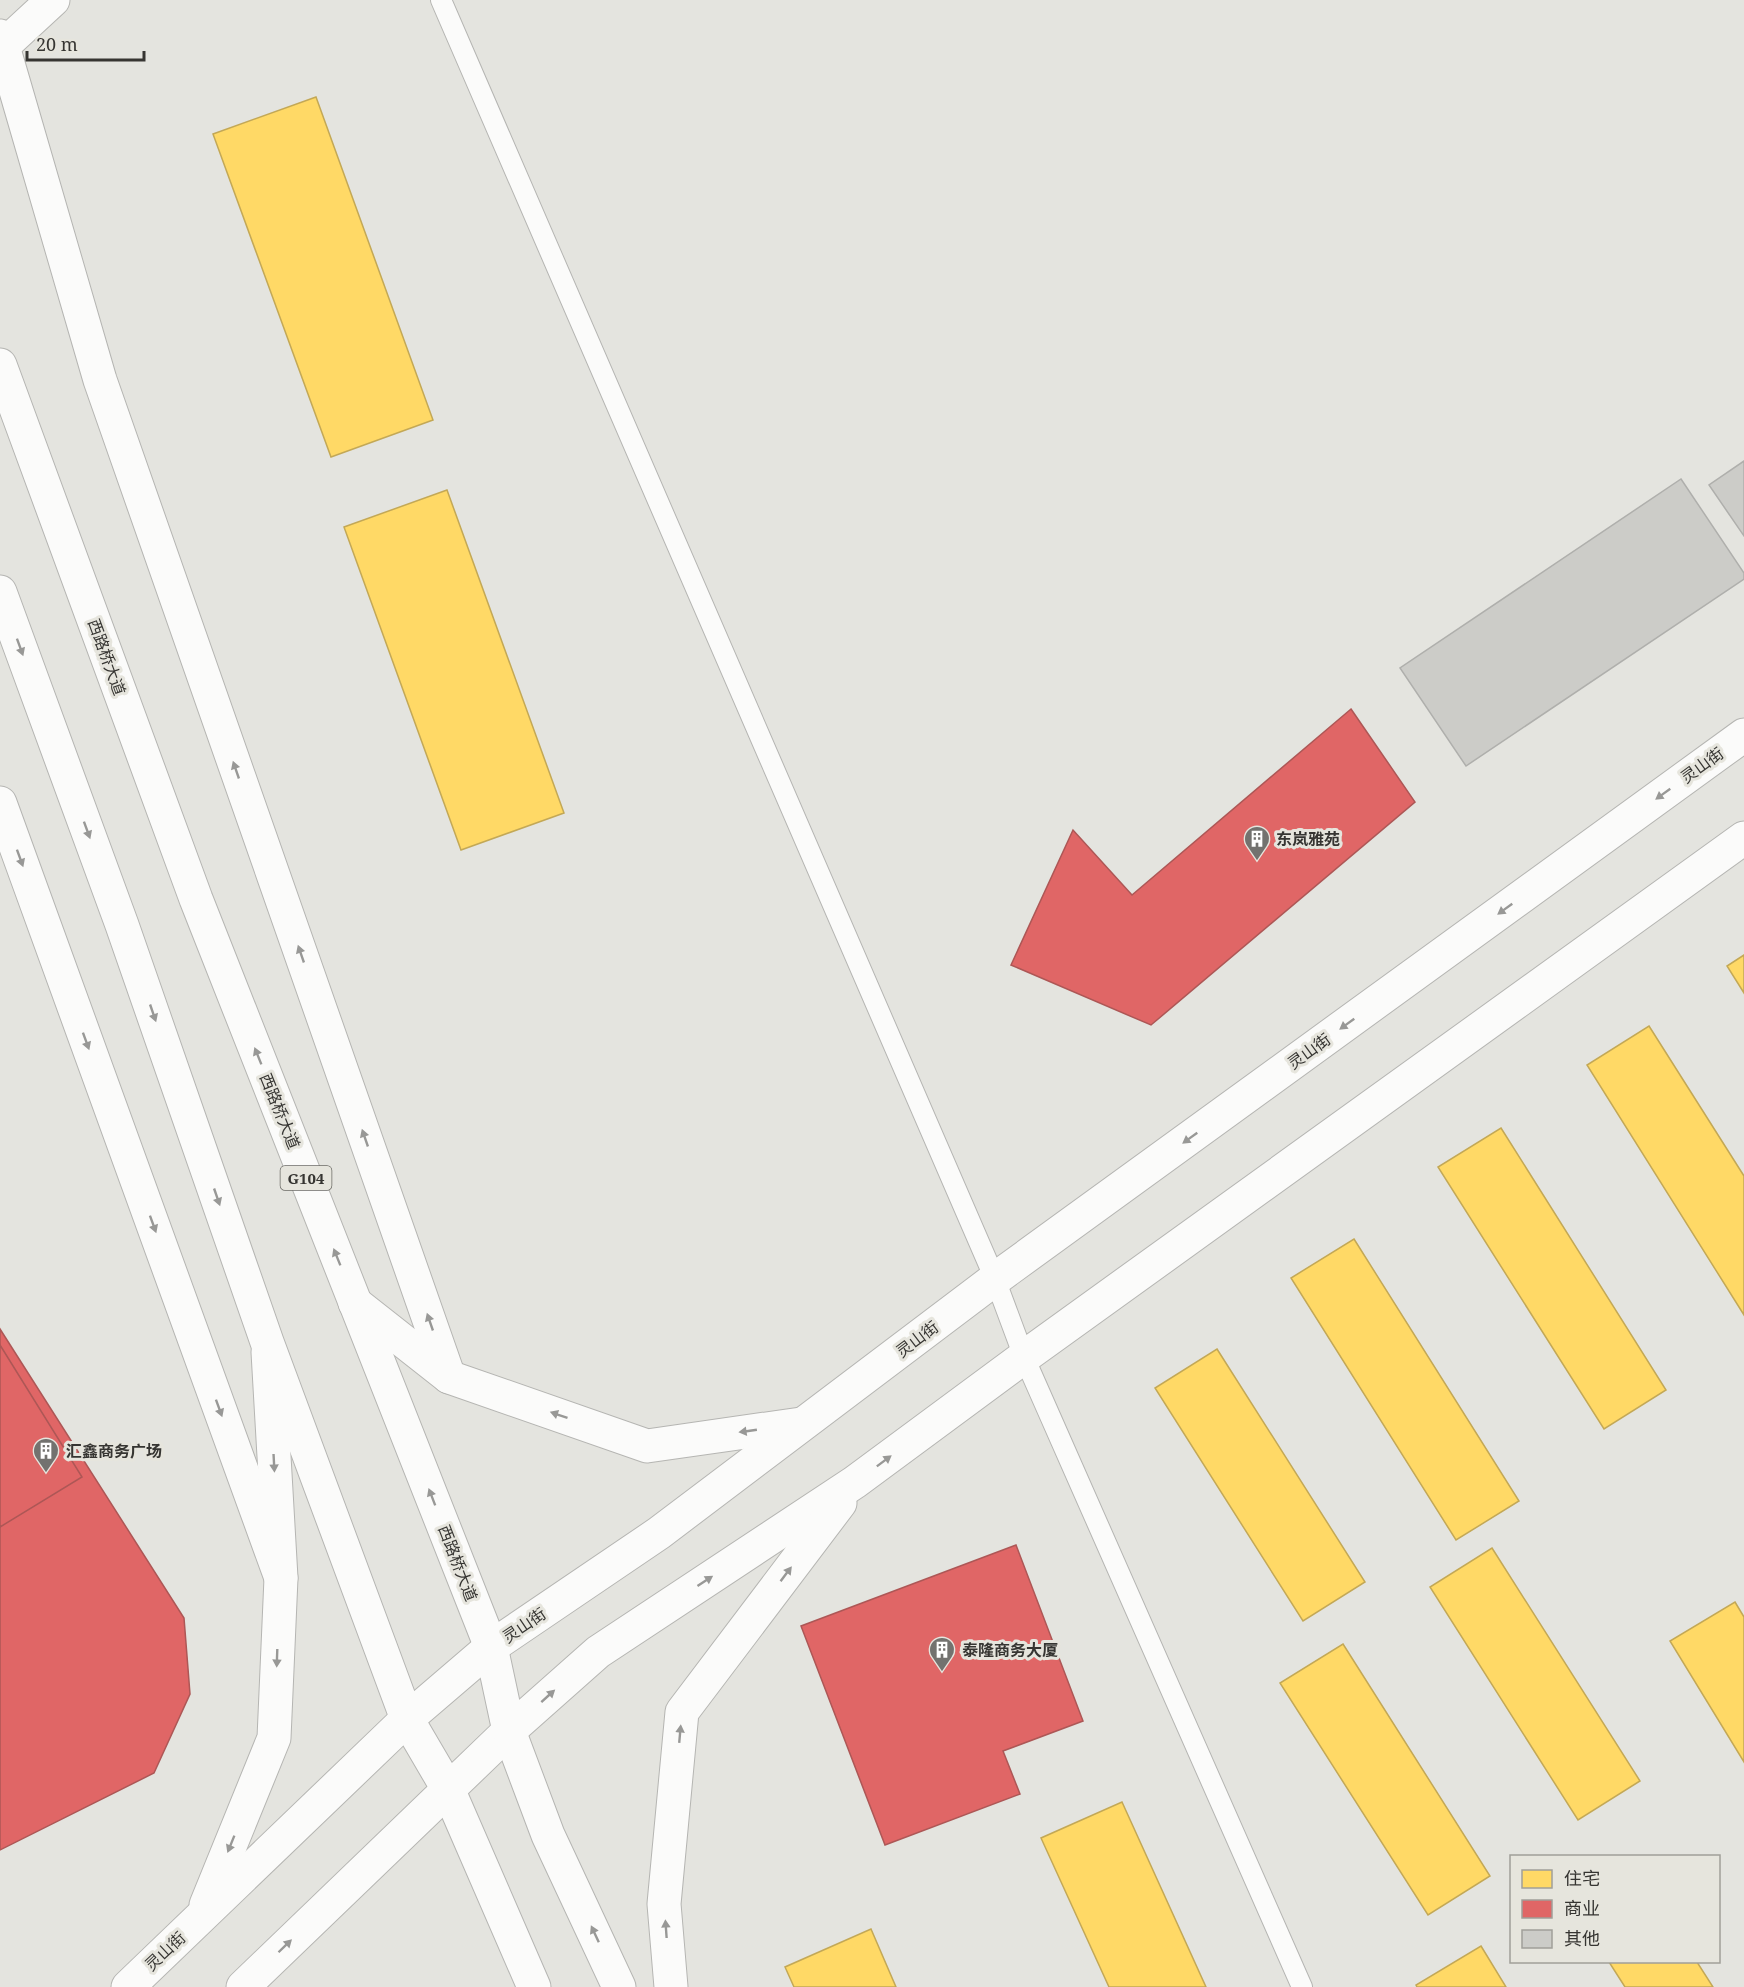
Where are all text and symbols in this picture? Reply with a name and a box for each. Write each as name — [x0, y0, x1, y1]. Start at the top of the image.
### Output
scale bar — [27, 24, 144, 62]
text: 20 m — [36, 32, 78, 56]
street label: 西路桥大道 — [83, 616, 131, 698]
one-way arrow — [16, 638, 26, 656]
street label: 灵山街 — [1676, 742, 1728, 788]
one-way arrow — [231, 761, 241, 779]
one-way arrow — [1655, 788, 1671, 800]
one-way arrow — [83, 821, 93, 839]
building icon: 东岚雅苑 — [1242, 824, 1272, 862]
place label: 东岚雅苑 — [1276, 828, 1340, 850]
one-way arrow — [16, 849, 25, 867]
one-way arrow — [1498, 903, 1514, 915]
one-way arrow — [295, 945, 305, 963]
one-way arrow — [148, 1004, 158, 1022]
one-way arrow — [1340, 1017, 1355, 1029]
street label: 灵山街 — [1283, 1028, 1335, 1074]
one-way arrow — [82, 1032, 92, 1050]
one-way arrow — [253, 1046, 263, 1064]
street label: 西路桥大道 — [255, 1070, 305, 1152]
one-way arrow — [360, 1129, 370, 1147]
one-way arrow — [1182, 1132, 1198, 1144]
road number: G104 — [280, 1166, 332, 1190]
one-way arrow — [212, 1188, 222, 1206]
one-way arrow — [148, 1216, 158, 1234]
one-way arrow — [332, 1247, 342, 1265]
one-way arrow — [424, 1313, 434, 1331]
street label: 灵山街 — [891, 1316, 943, 1362]
one-way arrow — [215, 1399, 225, 1417]
one-way arrow — [550, 1410, 568, 1420]
one-way arrow — [739, 1427, 758, 1436]
building icon: 汇鑫商务广场 — [31, 1436, 61, 1474]
place label: 汇鑫商务广场 — [66, 1440, 162, 1462]
one-way arrow — [270, 1453, 279, 1472]
one-way arrow — [876, 1455, 892, 1467]
one-way arrow — [426, 1487, 436, 1505]
street label: 西路桥大道 — [433, 1522, 483, 1604]
one-way arrow — [780, 1567, 792, 1583]
one-way arrow — [697, 1576, 713, 1587]
street label: 灵山街 — [498, 1602, 550, 1648]
building icon: 泰隆商务大厦 — [927, 1635, 957, 1673]
place label: 泰隆商务大厦 — [962, 1639, 1058, 1661]
one-way arrow — [273, 1648, 282, 1667]
one-way arrow — [540, 1690, 555, 1703]
one-way arrow — [675, 1725, 685, 1744]
one-way arrow — [226, 1835, 235, 1853]
legend — [1510, 1855, 1720, 1963]
text: 住宅 — [1564, 1866, 1600, 1890]
text: 商业 — [1564, 1896, 1600, 1920]
one-way arrow — [662, 1919, 671, 1938]
one-way arrow — [590, 1926, 599, 1943]
text: 其他 — [1564, 1926, 1600, 1950]
street label: 灵山街 — [140, 1927, 190, 1975]
one-way arrow — [277, 1940, 291, 1954]

